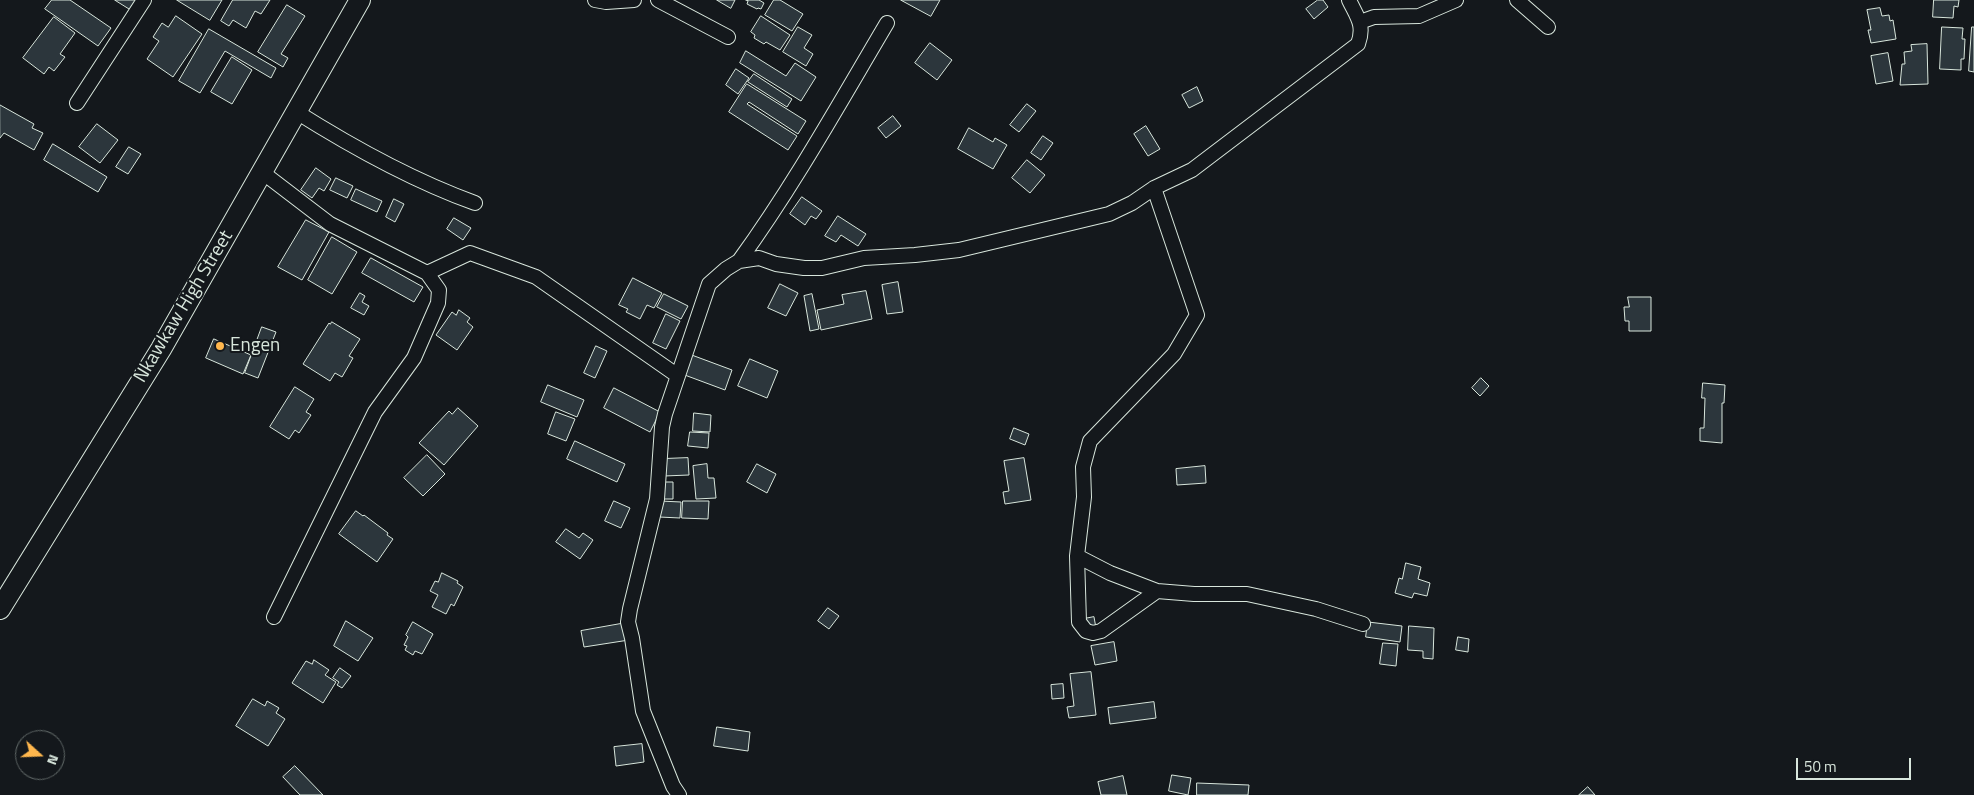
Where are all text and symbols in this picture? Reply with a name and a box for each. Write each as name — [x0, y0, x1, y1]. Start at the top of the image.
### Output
street label: Nkawkaw High Street — [130, 227, 238, 387]
place label: Engen — [230, 335, 280, 357]
marker: Engen — [214, 340, 226, 352]
north arrow — [15, 730, 65, 780]
scale bar — [1799, 748, 1914, 780]
text: N — [42, 752, 65, 768]
text: 50 m — [1804, 755, 1837, 778]

